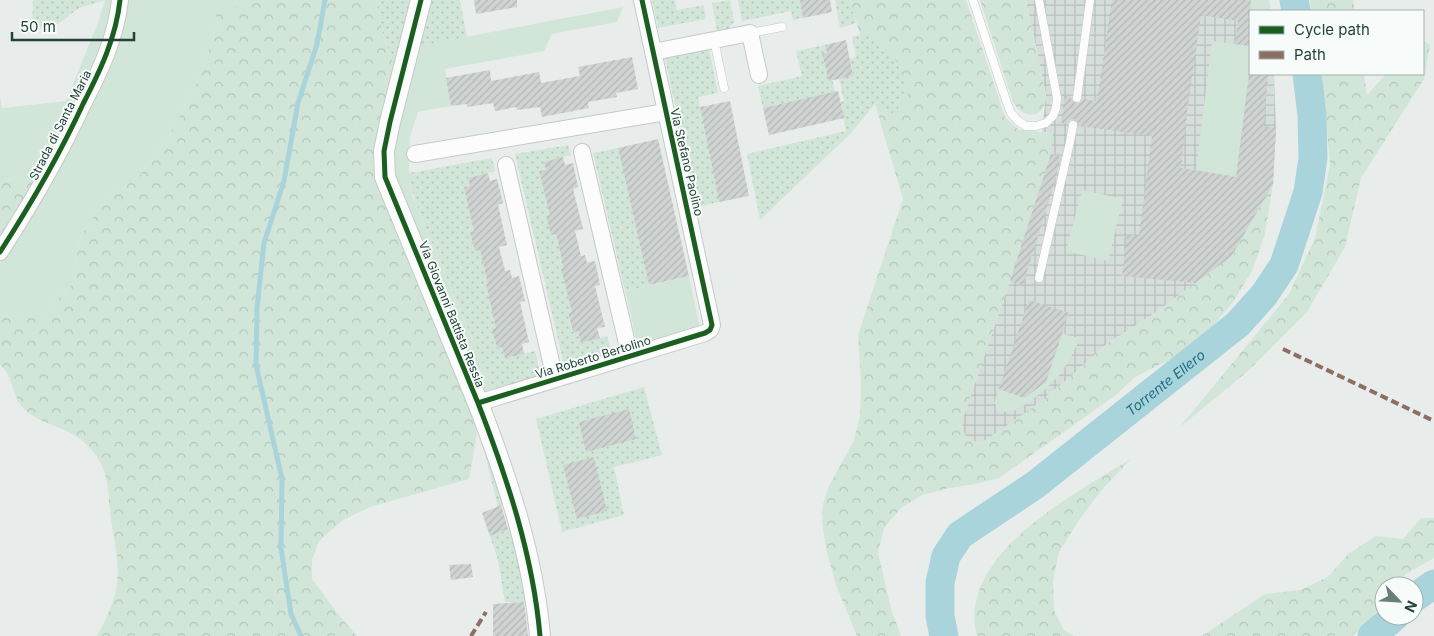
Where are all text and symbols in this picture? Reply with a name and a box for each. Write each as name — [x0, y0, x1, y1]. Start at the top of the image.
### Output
scale bar — [12, 10, 135, 42]
legend — [1249, 10, 1424, 75]
text: 50 m — [20, 17, 56, 36]
text: Cycle path — [1294, 20, 1370, 39]
text: Path — [1294, 45, 1326, 64]
street label: Strada di Santa Maria — [26, 67, 94, 183]
street label: Via Stefano Paolino — [667, 107, 707, 217]
street label: Via Giovanni Battista Ressia — [416, 239, 488, 389]
street label: Via Roberto Bertolino — [533, 332, 653, 382]
water label: Torrente Ellero — [1122, 345, 1208, 419]
north arrow — [1374, 576, 1424, 626]
text: N — [1401, 598, 1421, 615]

